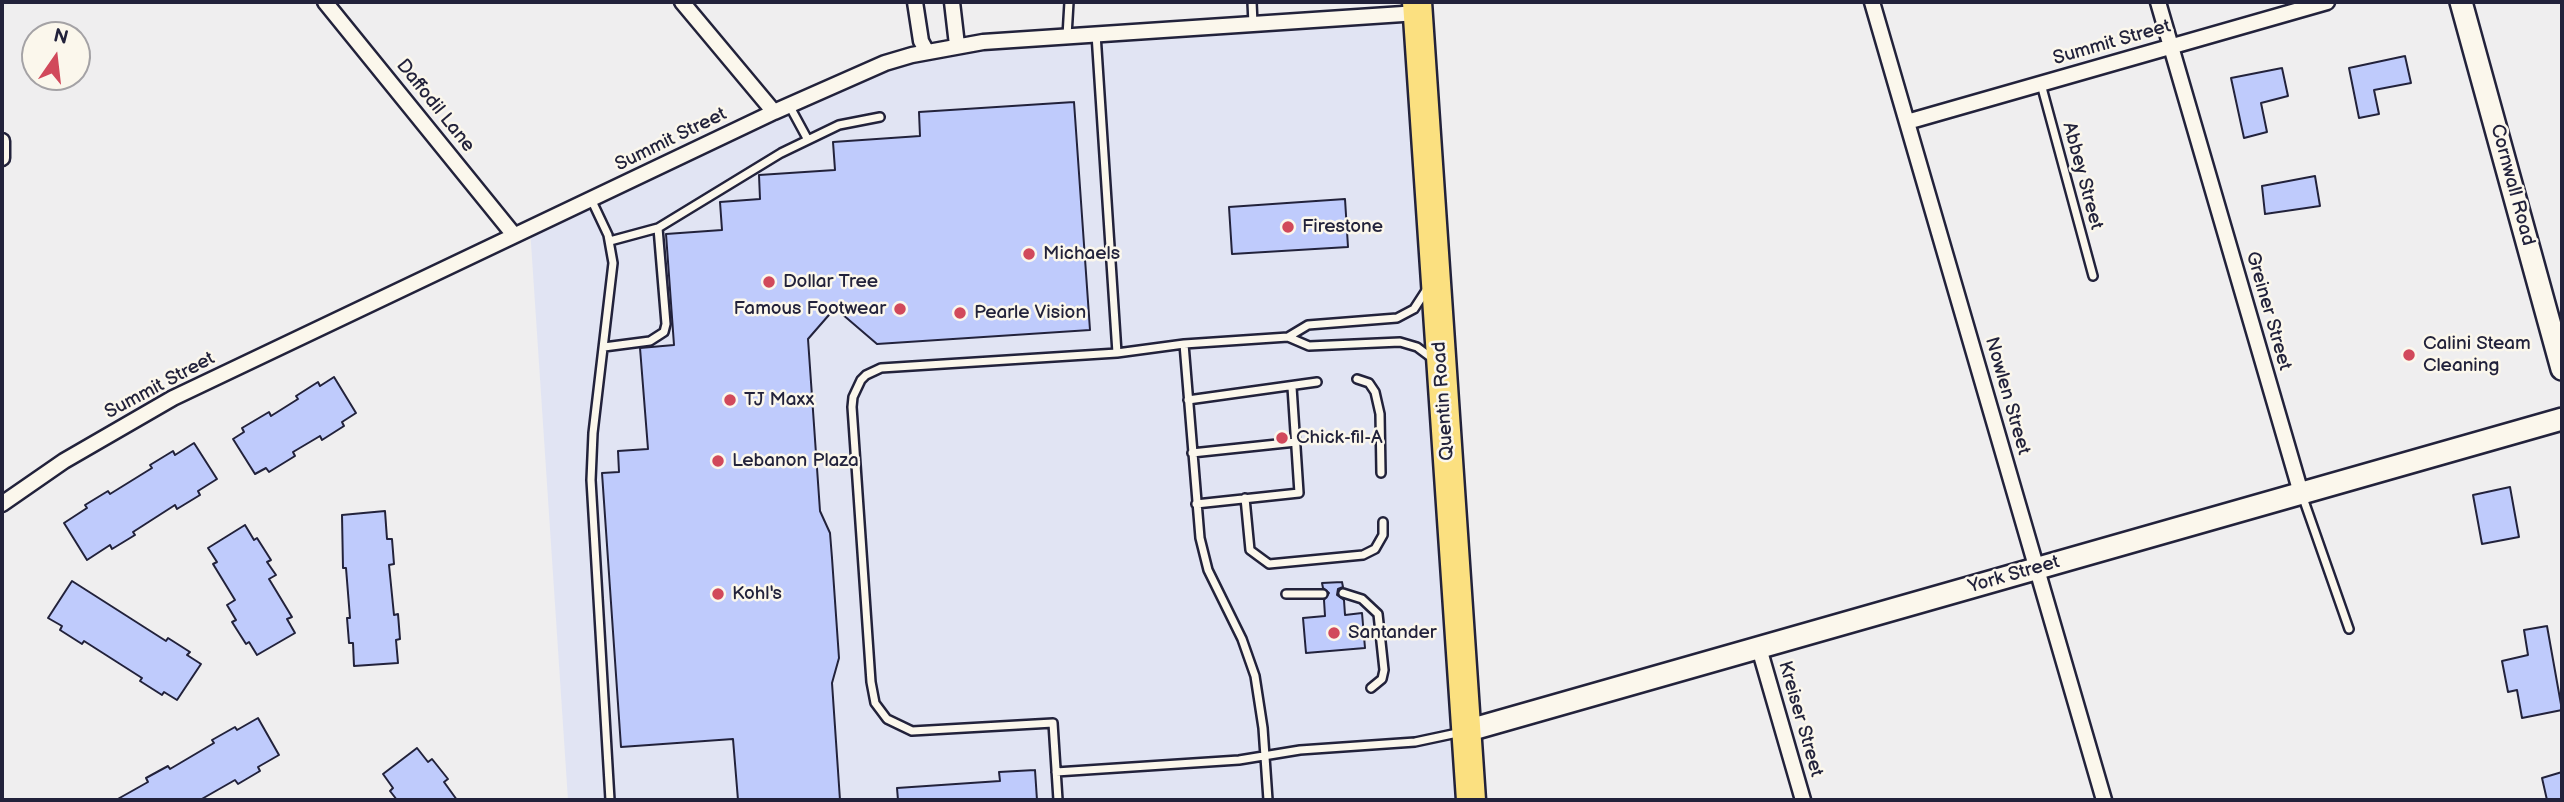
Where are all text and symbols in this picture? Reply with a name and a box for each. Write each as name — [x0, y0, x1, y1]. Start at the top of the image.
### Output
street label: Summit Street — [2051, 15, 2173, 71]
north arrow — [21, 21, 91, 91]
text: N — [51, 24, 70, 50]
street label: Daffodil Lane — [391, 55, 479, 157]
street label: Summit Street — [612, 103, 730, 177]
street label: Abbey Street — [2057, 120, 2107, 232]
street label: Cornwall Road — [2485, 122, 2539, 248]
place label: Firestone — [1302, 216, 1383, 238]
marker: Firestone — [1280, 219, 1296, 235]
place label: Michaels — [1043, 243, 1120, 265]
marker: Michaels — [1021, 246, 1037, 262]
street label: Greiner Street — [2240, 249, 2296, 373]
place label: Dollar Tree — [783, 271, 878, 293]
marker: Dollar Tree — [761, 274, 777, 290]
place label: Famous Footwear — [734, 298, 886, 320]
marker: Famous Footwear — [892, 301, 908, 317]
place label: Pearle Vision — [974, 302, 1086, 324]
marker: Pearle Vision — [952, 305, 968, 321]
place label: Calini Steam Cleaning — [2423, 333, 2531, 377]
street label: Nowlen Street — [1979, 335, 2035, 457]
street label: Quentin Road — [1428, 341, 1460, 461]
marker: Calini Steam Cleaning — [2401, 347, 2417, 363]
street label: Summit Street — [101, 348, 219, 424]
place label: TJ Maxx — [744, 389, 814, 411]
marker: TJ Maxx — [722, 392, 738, 408]
place label: Chick-fil-A — [1296, 427, 1383, 449]
marker: Chick-fil-A — [1274, 430, 1290, 446]
place label: Lebanon Plaza — [732, 450, 859, 472]
marker: Lebanon Plaza — [710, 453, 726, 469]
street label: York Street — [1966, 551, 2062, 599]
place label: Kohl's — [732, 583, 782, 605]
marker: Kohl's — [710, 586, 726, 602]
place label: Santander — [1348, 622, 1437, 644]
marker: Santander — [1326, 625, 1342, 641]
street label: Kreiser Street — [1773, 659, 1827, 779]

